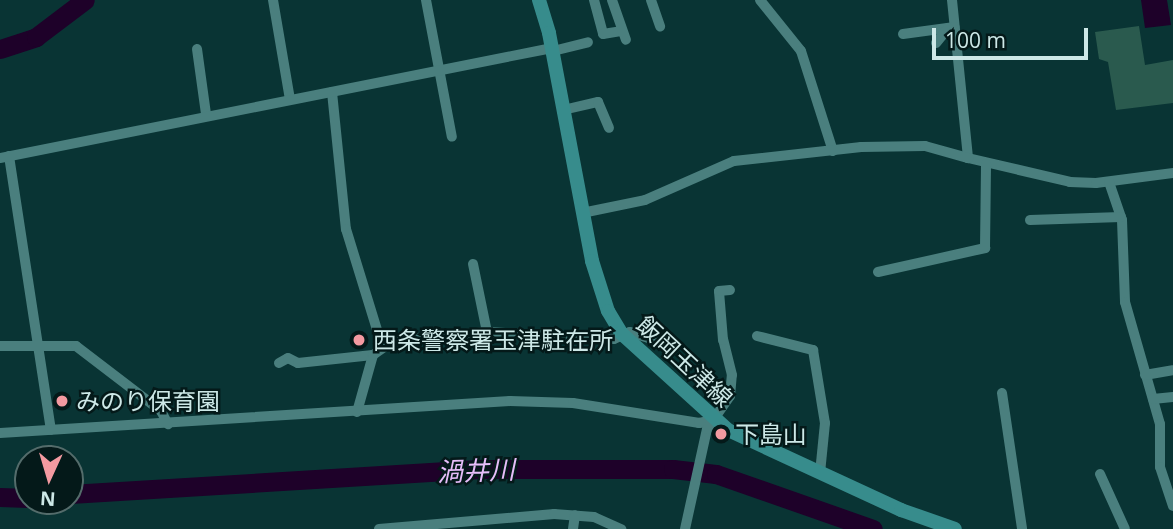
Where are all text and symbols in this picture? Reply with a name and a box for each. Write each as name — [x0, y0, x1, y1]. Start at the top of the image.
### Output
scale bar — [935, 14, 1091, 58]
text: 100 m — [945, 26, 1006, 54]
street label: 飯岡玉津線 — [631, 310, 739, 412]
place label: 西条警察署玉津駐在所 — [373, 326, 613, 354]
marker: 西条警察署玉津駐在所 — [351, 332, 367, 348]
place label: みのり保育園 — [76, 387, 220, 415]
marker: みのり保育園 — [54, 393, 70, 409]
place label: 下島山 — [735, 420, 807, 448]
marker: 下島山 — [713, 426, 729, 442]
north arrow — [14, 445, 84, 515]
water label: 渦井川 — [436, 454, 516, 488]
text: N — [39, 485, 56, 512]

